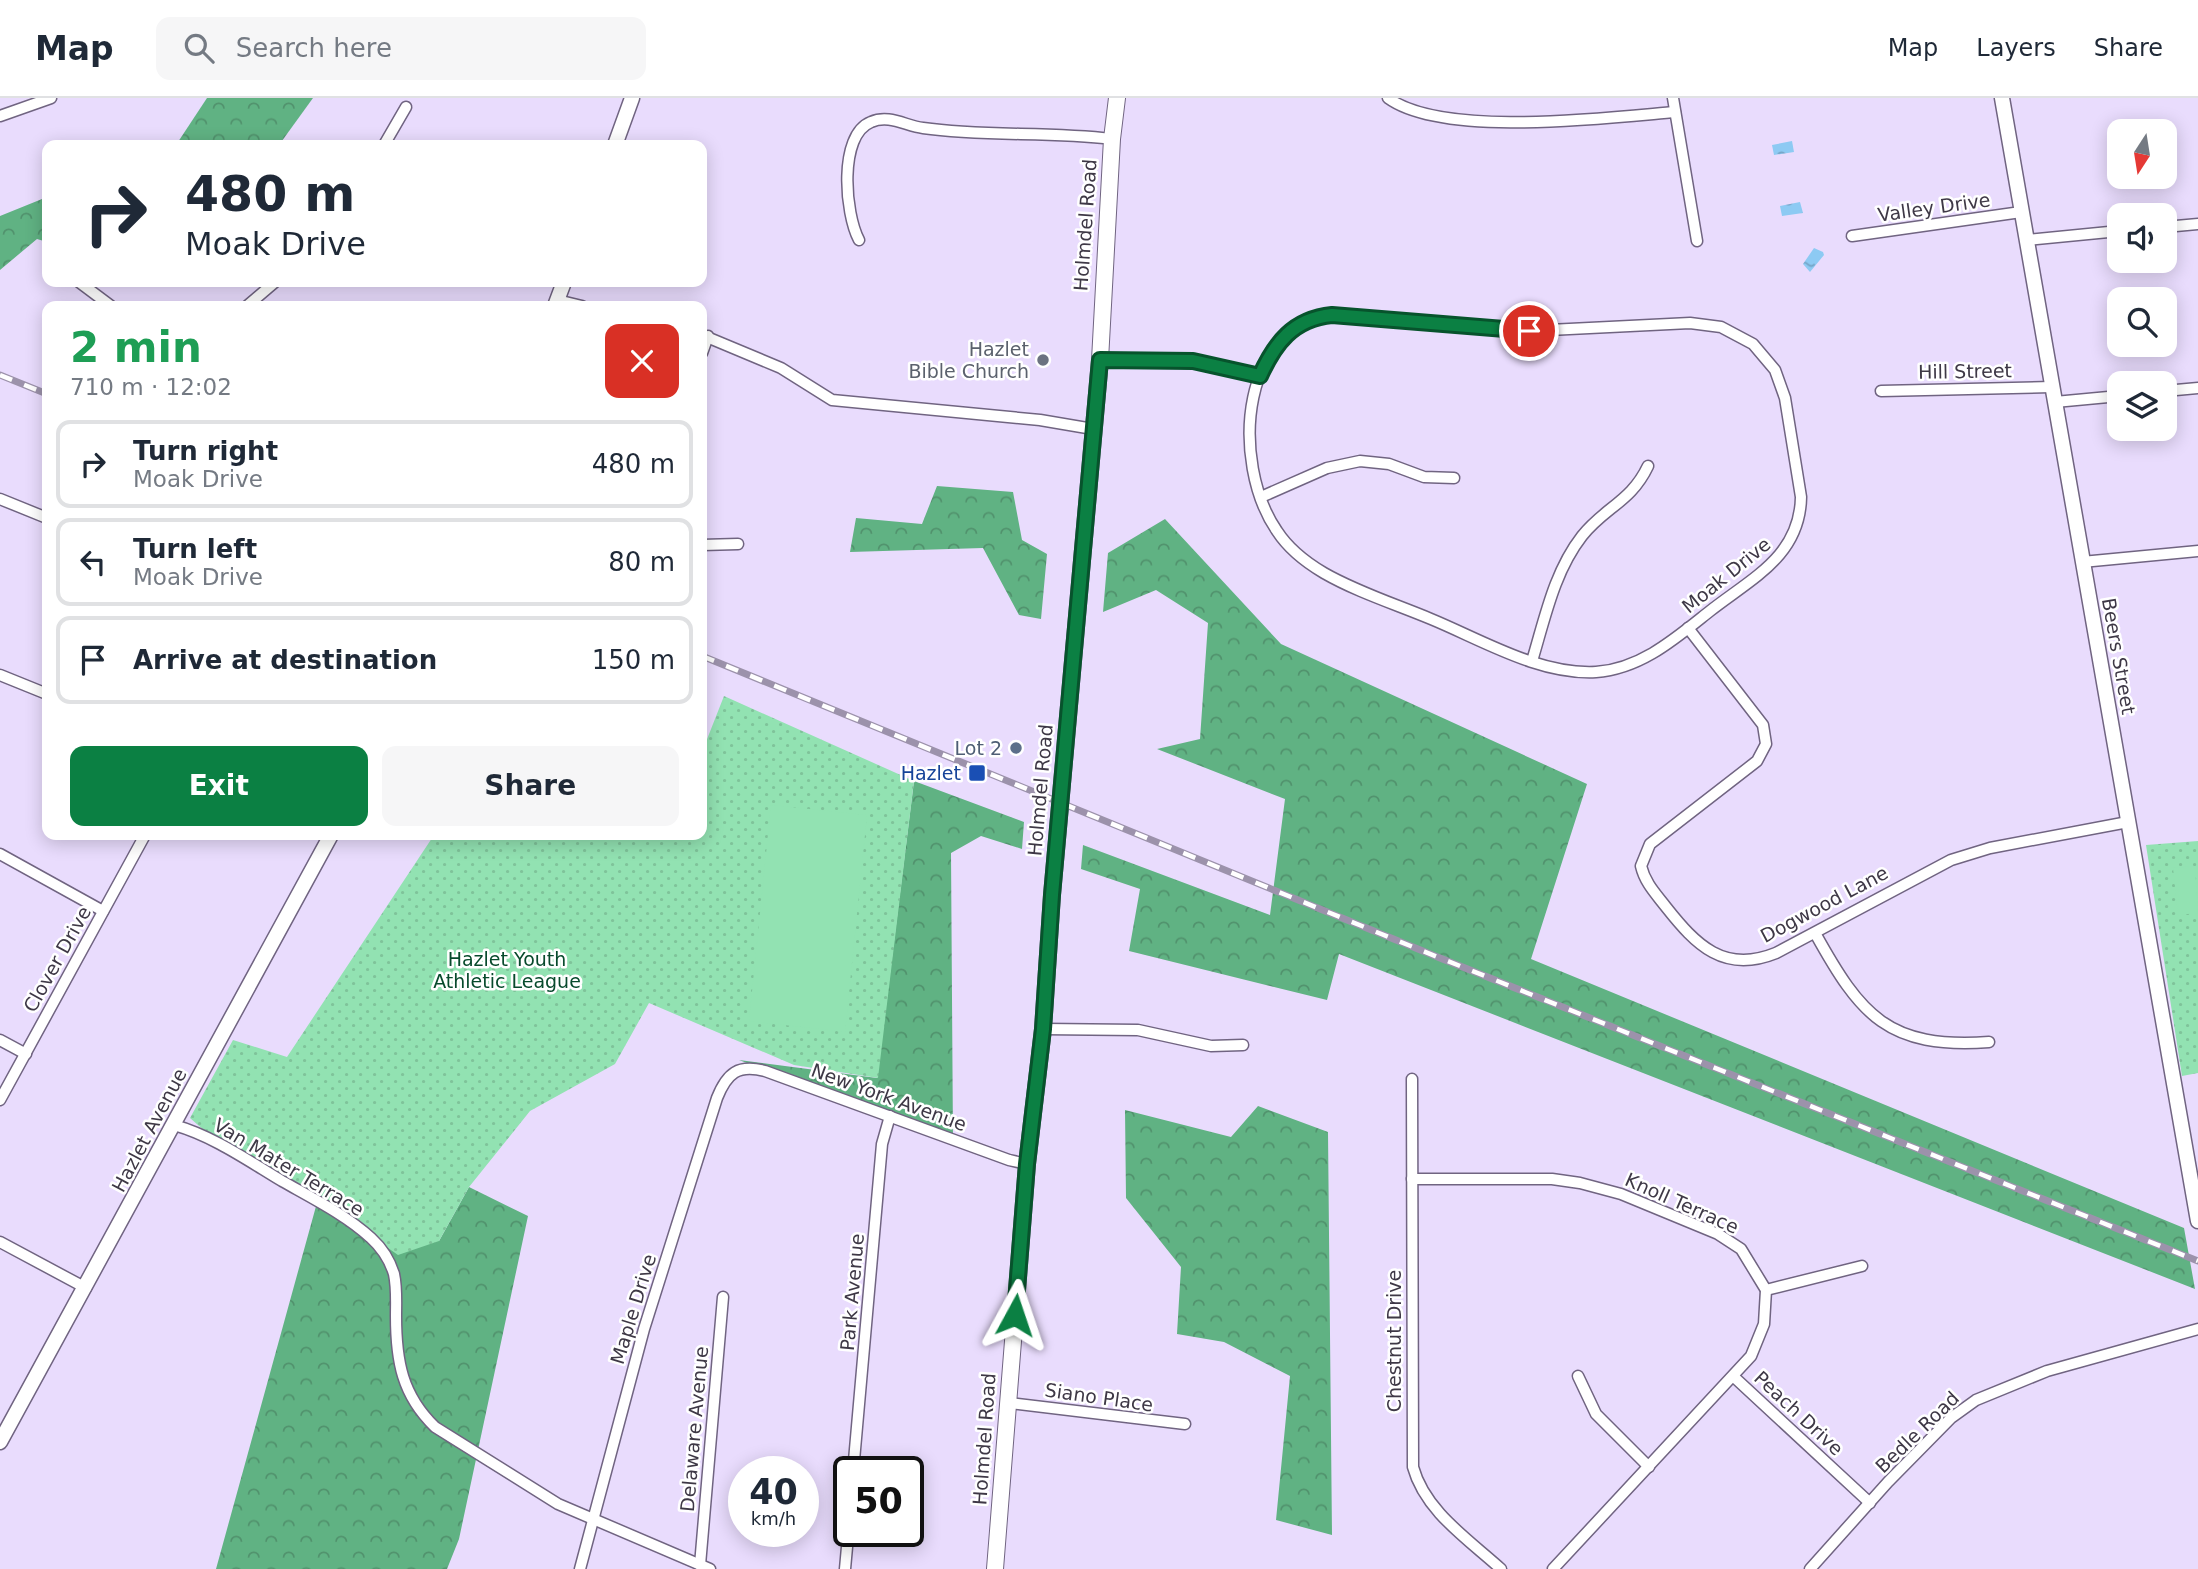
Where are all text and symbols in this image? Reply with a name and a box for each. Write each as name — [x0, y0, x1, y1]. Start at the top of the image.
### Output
search box — [156, 17, 646, 80]
text: Map — [35, 29, 114, 68]
icon: search — [180, 29, 218, 67]
text: Search here — [236, 33, 392, 63]
text: Map — [1888, 34, 1938, 62]
text: Layers — [1976, 34, 2056, 62]
text: Share — [2094, 34, 2163, 62]
north arrow — [2107, 119, 2177, 189]
map controls — [2107, 119, 2177, 441]
street label: Holmdel Road — [1069, 158, 1101, 292]
text: 480 m — [185, 166, 355, 223]
icon: right — [70, 168, 161, 259]
street label: Valley Drive — [1876, 188, 1992, 226]
button: sound — [2107, 203, 2177, 273]
text: Moak Drive — [185, 225, 366, 263]
button: search — [2107, 287, 2177, 357]
pin — [1499, 301, 1559, 361]
icon: arrive — [1510, 312, 1548, 350]
text: 2 min — [70, 323, 202, 372]
button: close — [605, 324, 679, 398]
place label: Hazlet Bible Church — [908, 338, 1029, 382]
marker: Hazlet Bible Church — [1035, 352, 1051, 368]
street label: Hill Street — [1918, 359, 2012, 383]
button: layers — [2107, 371, 2177, 441]
text: 710 m · 12:02 — [70, 374, 232, 400]
text: Turn right — [133, 436, 278, 466]
icon: right — [74, 445, 112, 483]
text: 480 m — [592, 449, 675, 479]
text: Moak Drive — [133, 466, 263, 492]
street label: Moak Drive — [1677, 533, 1775, 617]
text: Turn left — [133, 534, 257, 564]
icon: left — [74, 543, 112, 581]
text: 80 m — [608, 547, 675, 577]
text: Moak Drive — [133, 564, 263, 590]
street label: Beers Street — [2098, 596, 2140, 716]
icon: arrive — [74, 641, 112, 679]
text: Arrive at destination — [133, 645, 437, 675]
text: 150 m — [592, 645, 675, 675]
street label: Holmdel Road — [1023, 723, 1057, 857]
place label: Lot 2 — [955, 737, 1002, 759]
marker: Lot 2 — [1008, 740, 1024, 756]
button: Exit — [70, 746, 368, 826]
button: Share — [382, 746, 679, 826]
place label: Hazlet — [901, 762, 961, 784]
marker: Hazlet — [967, 763, 987, 783]
street label: Dogwood Lane — [1757, 861, 1891, 947]
street label: Clover Drive — [19, 902, 95, 1016]
park label: Hazlet Youth Athletic League — [433, 948, 581, 992]
street label: New York Avenue — [808, 1059, 970, 1135]
street label: Hazlet Avenue — [107, 1064, 191, 1196]
street label: Van Mater Terrace — [210, 1113, 368, 1221]
street label: Knoll Terrace — [1622, 1168, 1742, 1238]
street label: Park Avenue — [836, 1232, 868, 1352]
street label: Maple Drive — [606, 1251, 660, 1367]
street label: Chestnut Drive — [1383, 1270, 1405, 1412]
position arrow — [978, 1278, 1052, 1352]
street label: Delaware Avenue — [676, 1345, 712, 1513]
street label: Peach Drive — [1750, 1366, 1848, 1460]
street label: Holmdel Road — [968, 1372, 1000, 1506]
street label: Siano Place — [1043, 1379, 1155, 1415]
street label: Bedle Road — [1871, 1387, 1963, 1477]
speed limit sign: 50 — [833, 1456, 924, 1547]
text: 40 — [749, 1472, 798, 1512]
text: km/h — [751, 1508, 796, 1529]

